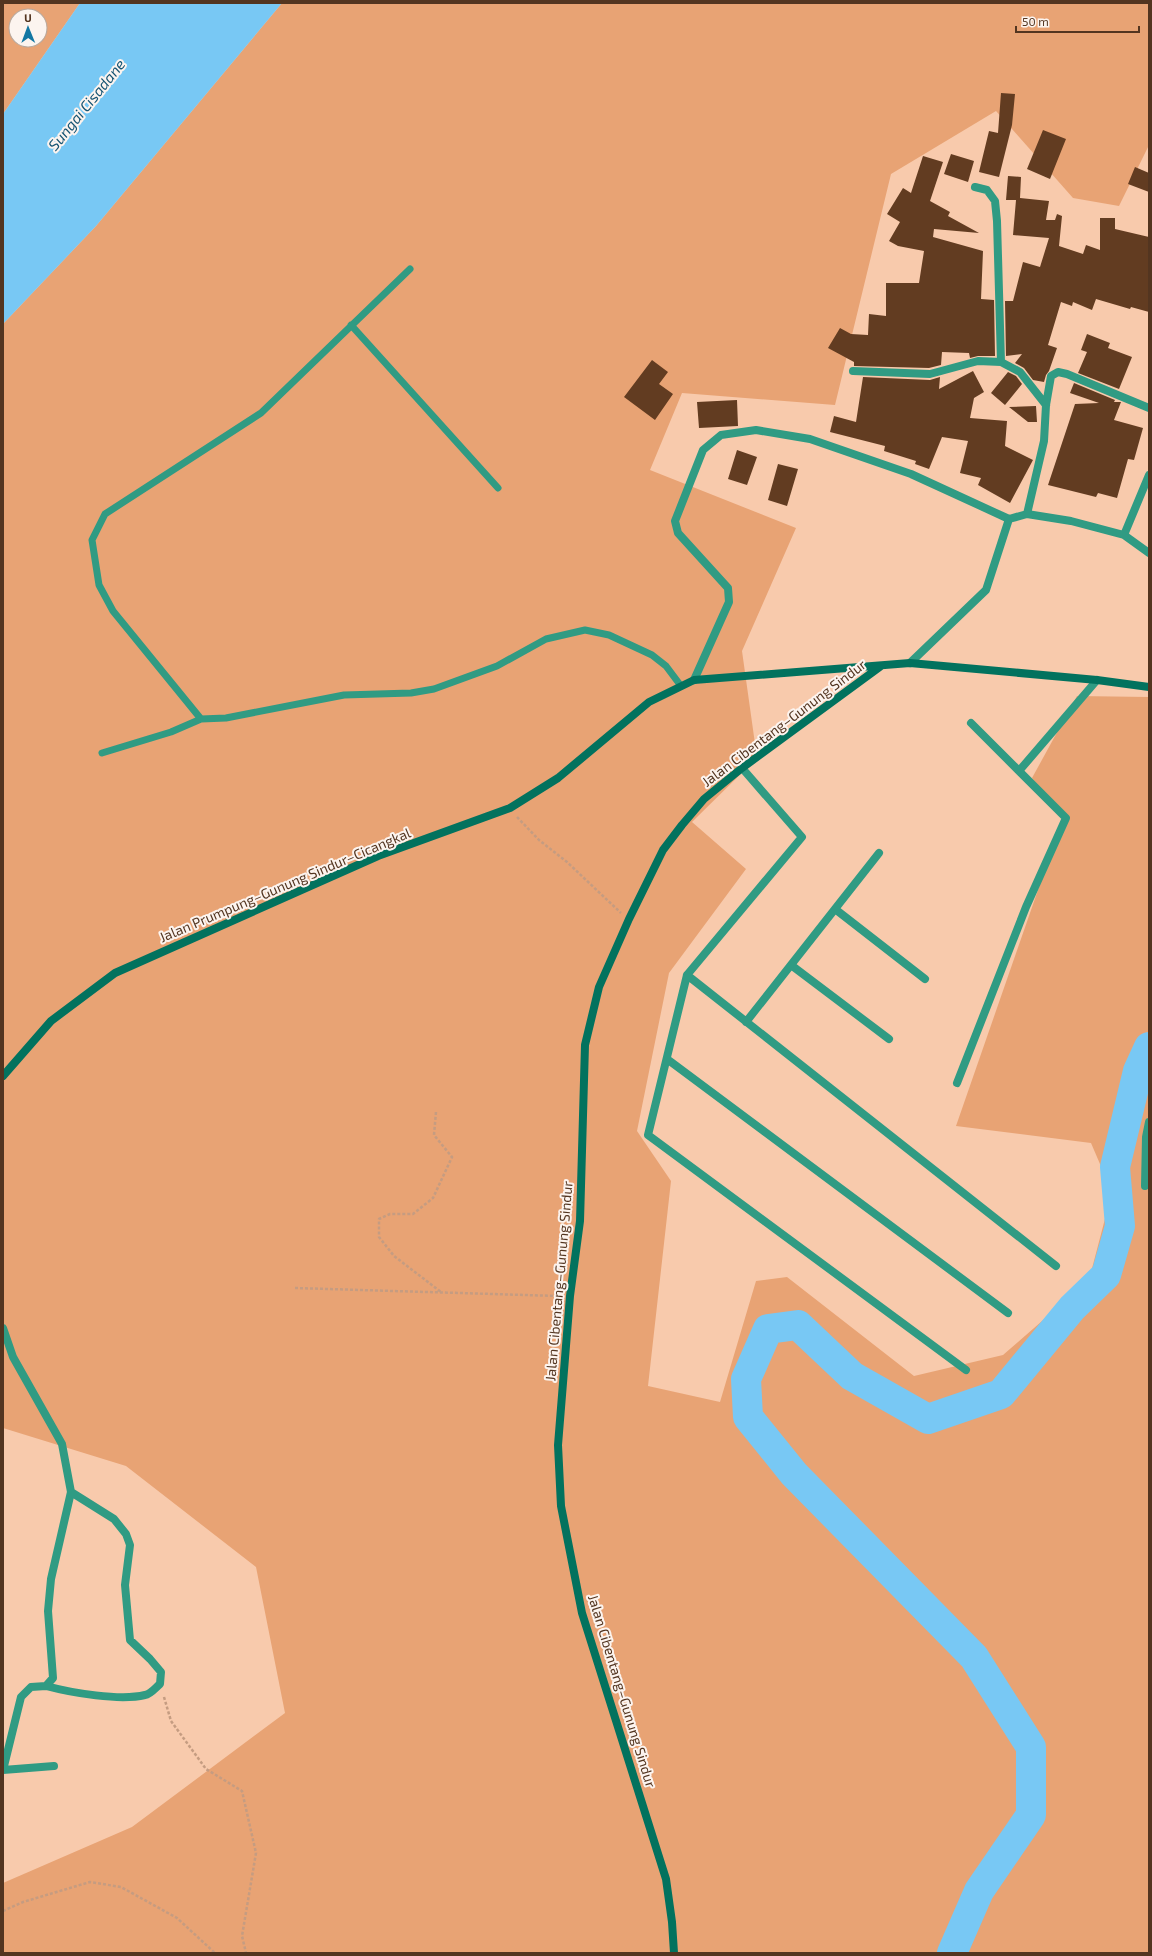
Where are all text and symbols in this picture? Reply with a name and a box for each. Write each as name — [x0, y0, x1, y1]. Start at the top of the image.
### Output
north arrow — [8, 8, 48, 48]
scale bar — [1016, 8, 1139, 34]
text: U — [24, 11, 32, 24]
text: 50 m — [1022, 14, 1049, 28]
water label: Sungai Cisadane — [44, 55, 128, 154]
street label: Jalan Cibentang–Gunung Sindur — [698, 655, 869, 790]
street label: Jalan Prumpung–Gunung Sindur–Cicangkal — [156, 823, 414, 945]
street label: Jalan Cibentang–Gunung Sindur — [541, 1180, 576, 1382]
street label: Jalan Cibentang–Gunung Sindur — [585, 1592, 660, 1790]

